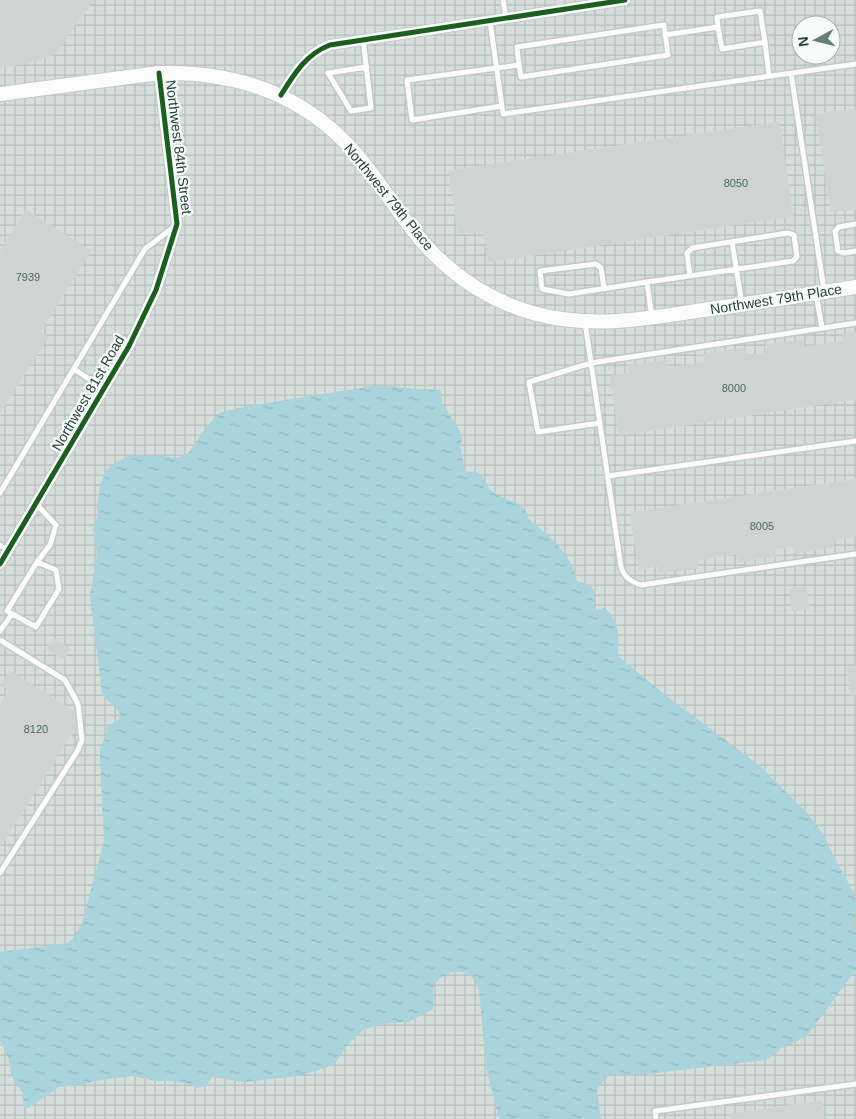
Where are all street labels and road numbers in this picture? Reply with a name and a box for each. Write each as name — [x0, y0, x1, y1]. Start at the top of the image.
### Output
street label: Northwest 84th Street — [163, 79, 195, 215]
street label: Northwest 79th Place — [341, 140, 437, 254]
street label: Northwest 79th Place — [709, 281, 843, 317]
street label: Northwest 81st Road — [48, 332, 128, 454]

